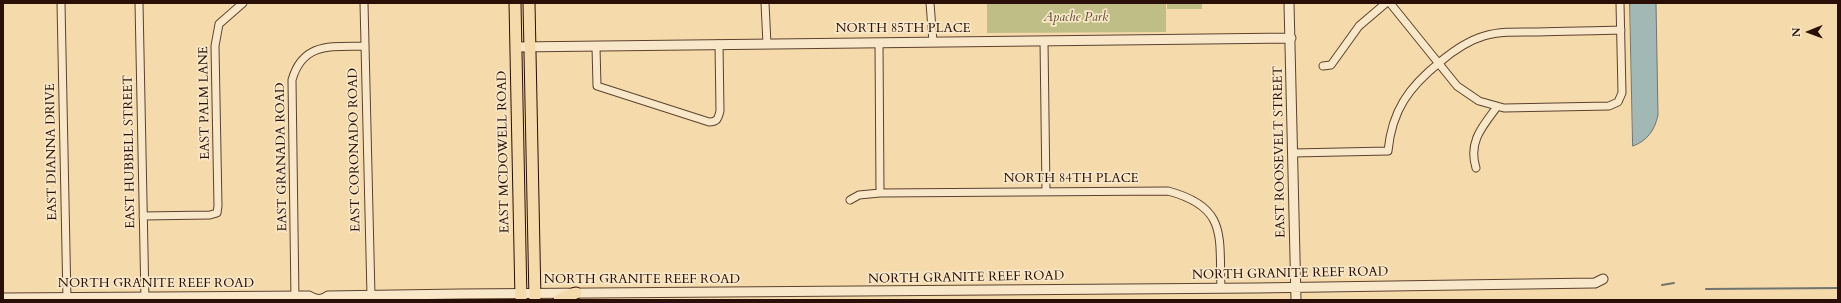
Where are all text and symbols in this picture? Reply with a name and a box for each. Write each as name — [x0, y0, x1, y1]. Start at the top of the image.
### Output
park label: Apache Park — [1044, 10, 1108, 26]
north arrow — [1789, 12, 1829, 52]
street label: NORTH 85TH PLACE — [835, 21, 971, 37]
text: N — [1789, 27, 1804, 37]
street label: EAST PALM LANE — [196, 46, 214, 160]
street label: EAST ROOSEVELT STREET — [1271, 66, 1289, 238]
street label: EAST CORONADO ROAD — [346, 68, 364, 232]
street label: EAST MCDOWELL ROAD — [495, 71, 513, 233]
street label: EAST HUBBELL STREET — [121, 75, 139, 229]
street label: EAST GRANADA ROAD — [273, 82, 291, 232]
street label: EAST DIANNA DRIVE — [43, 83, 61, 221]
street label: NORTH 84TH PLACE — [1003, 171, 1139, 187]
street label: NORTH GRANITE REEF ROAD — [1192, 264, 1388, 284]
street label: NORTH GRANITE REEF ROAD — [868, 268, 1064, 288]
street label: NORTH GRANITE REEF ROAD — [544, 272, 740, 288]
street label: NORTH GRANITE REEF ROAD — [58, 276, 254, 292]

